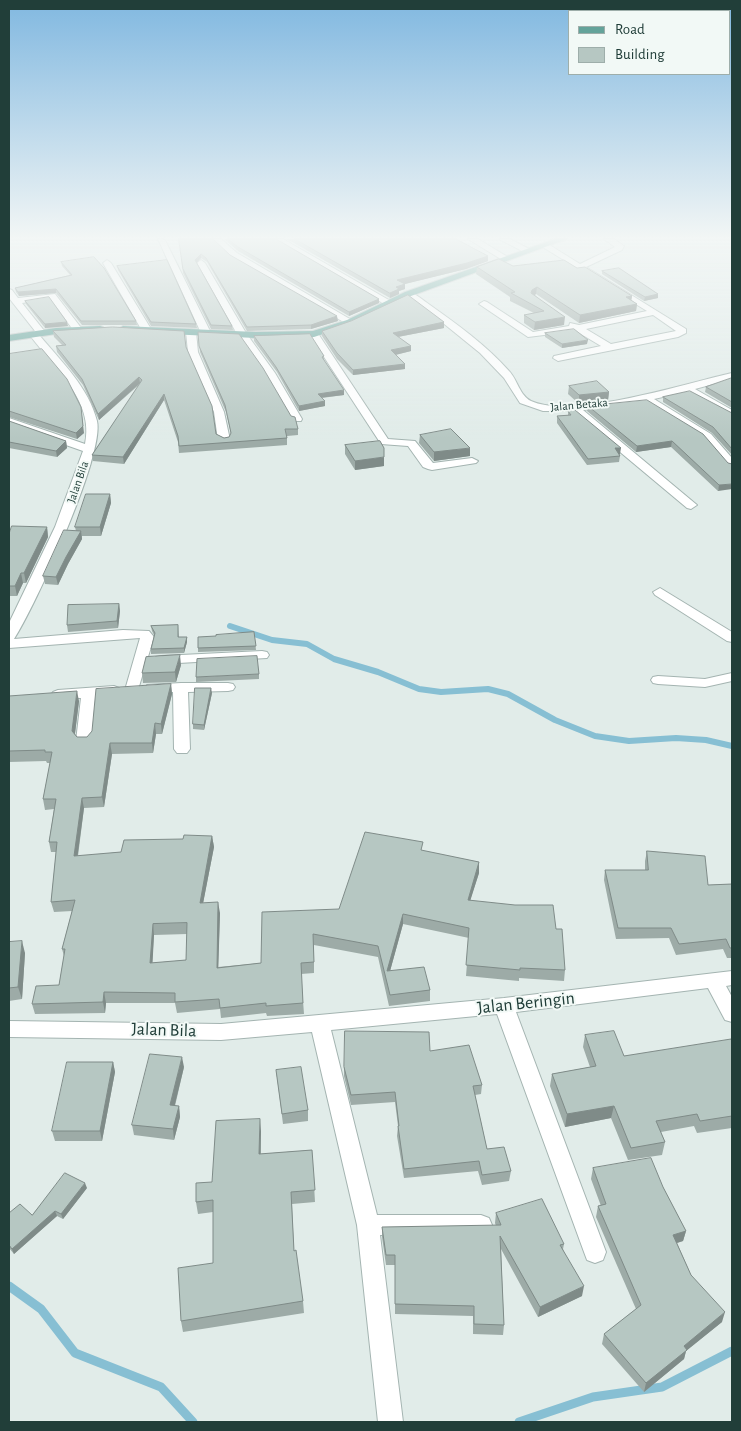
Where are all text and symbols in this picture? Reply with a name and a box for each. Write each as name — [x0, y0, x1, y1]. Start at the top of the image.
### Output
legend — [568, 10, 731, 75]
text: Road — [615, 22, 645, 37]
text: Building — [615, 47, 665, 62]
street label: Jalan Betaka — [550, 395, 608, 415]
street label: Jalan Bila — [64, 459, 92, 505]
street label: Jalan Beringin — [476, 987, 576, 1019]
street label: Jalan Bila — [131, 1018, 197, 1042]

